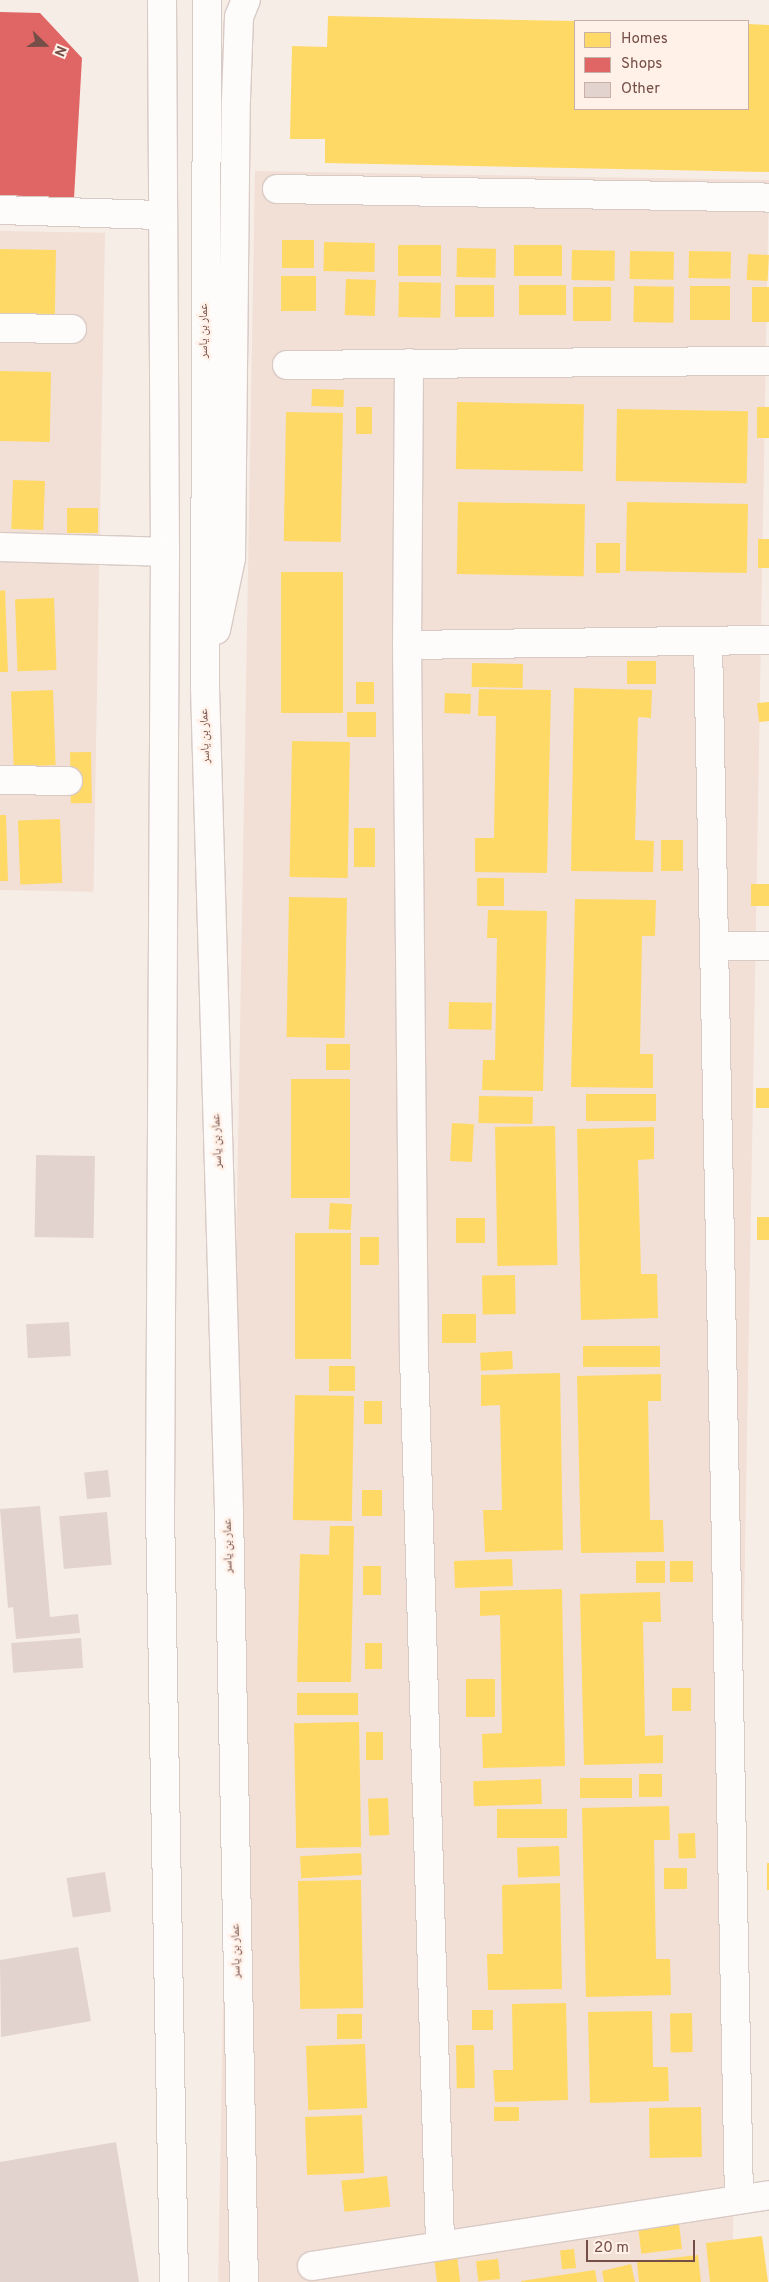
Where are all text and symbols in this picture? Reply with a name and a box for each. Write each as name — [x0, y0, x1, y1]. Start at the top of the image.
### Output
north arrow — [20, 20, 70, 70]
legend — [574, 20, 749, 110]
text: Homes — [621, 30, 668, 49]
text: N — [50, 43, 69, 59]
text: Shops — [621, 55, 662, 74]
text: Other — [621, 80, 660, 99]
street label: عمار بن ياسر — [198, 304, 212, 358]
street label: عمار بن ياسر — [198, 708, 214, 764]
street label: عمار بن ياسر — [210, 1113, 226, 1169]
street label: عمار بن ياسر — [221, 1519, 237, 1573]
street label: عمار بن ياسر — [229, 1924, 245, 1978]
scale bar — [589, 2230, 698, 2262]
text: 20 m — [594, 2239, 629, 2258]

